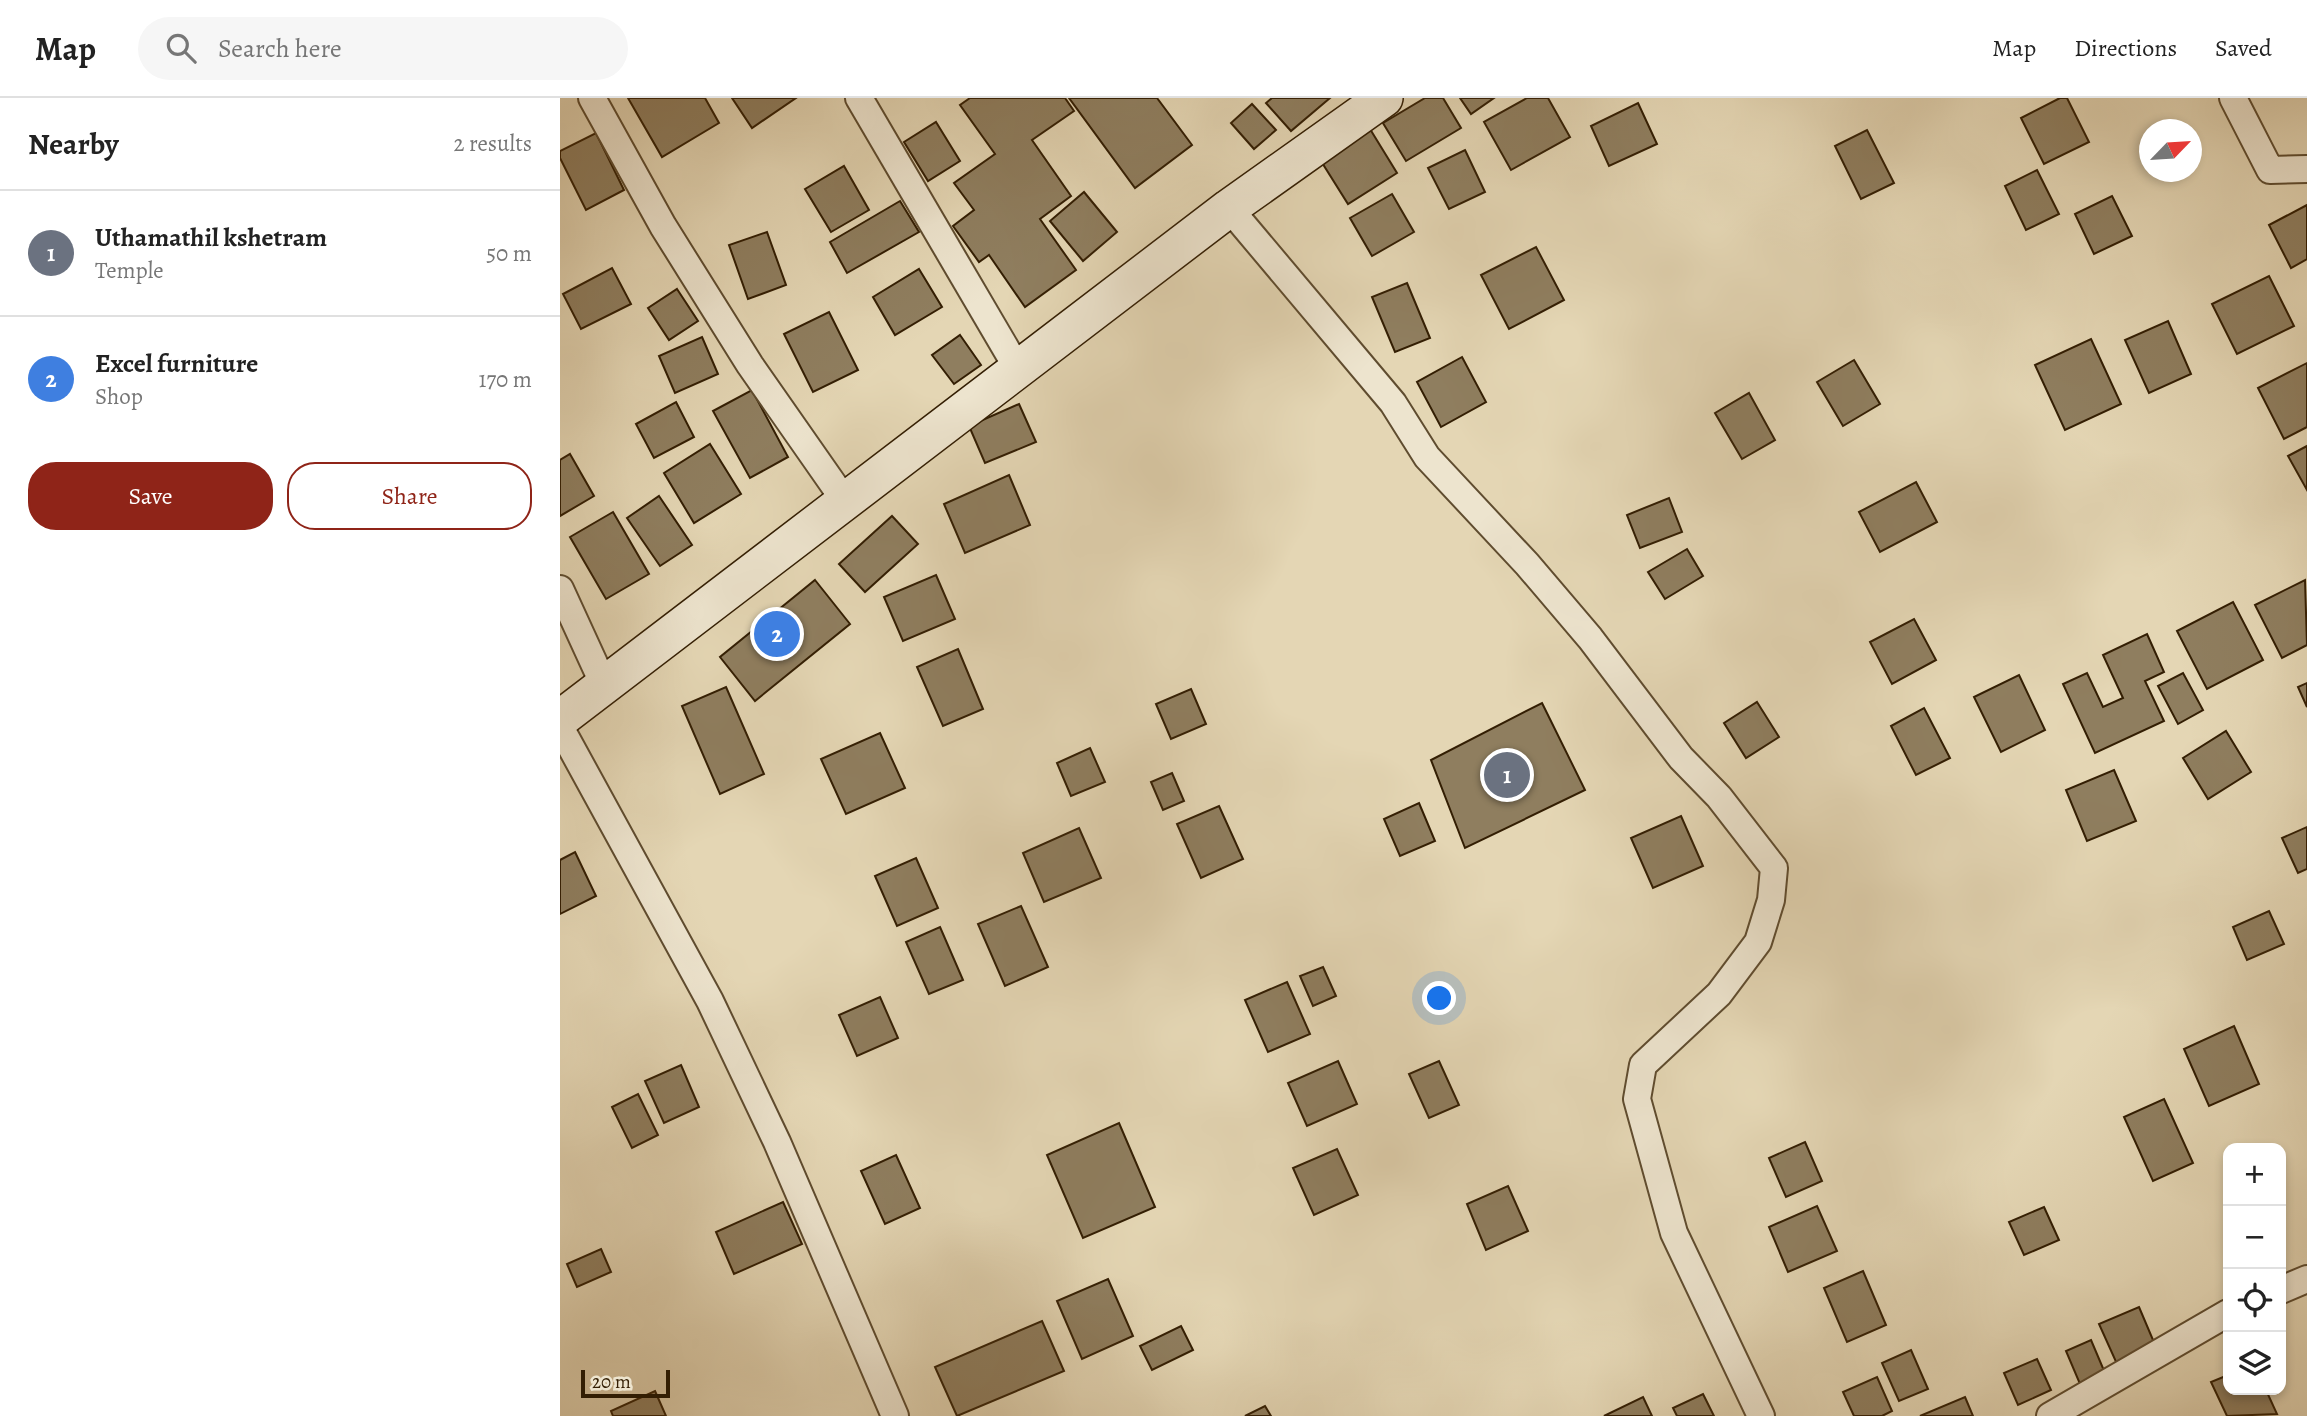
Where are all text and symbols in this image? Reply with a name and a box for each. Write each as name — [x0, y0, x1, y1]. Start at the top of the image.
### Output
search box — [138, 17, 628, 80]
text: Map — [35, 26, 96, 71]
icon: search — [162, 29, 200, 67]
text: Search here — [218, 31, 342, 66]
text: Map — [1992, 32, 2036, 64]
text: Directions — [2074, 32, 2177, 64]
text: Saved — [2215, 32, 2272, 64]
north arrow — [2139, 119, 2202, 182]
text: Nearby — [28, 124, 119, 164]
text: 2 results — [454, 128, 532, 159]
text: Uthamathil kshetram — [95, 220, 327, 255]
text: 1 — [47, 238, 55, 269]
text: 50 m — [486, 238, 532, 269]
text: Temple — [95, 255, 164, 286]
text: Excel furniture — [95, 346, 258, 381]
text: 2 — [45, 364, 57, 395]
text: 170 m — [479, 364, 532, 395]
text: Shop — [95, 381, 143, 412]
button: Save — [28, 462, 273, 530]
button: Share — [287, 462, 532, 530]
pin: 2 — [754, 608, 800, 660]
pin: 1 — [1484, 749, 1530, 801]
your location — [1422, 981, 1456, 1015]
map controls — [2223, 1143, 2286, 1395]
button: + — [2223, 1143, 2286, 1206]
button: − — [2223, 1206, 2286, 1269]
button: locate — [2223, 1269, 2286, 1332]
button: layers — [2223, 1332, 2286, 1395]
scale bar — [581, 1367, 670, 1399]
text: 20 m — [592, 1369, 631, 1395]

